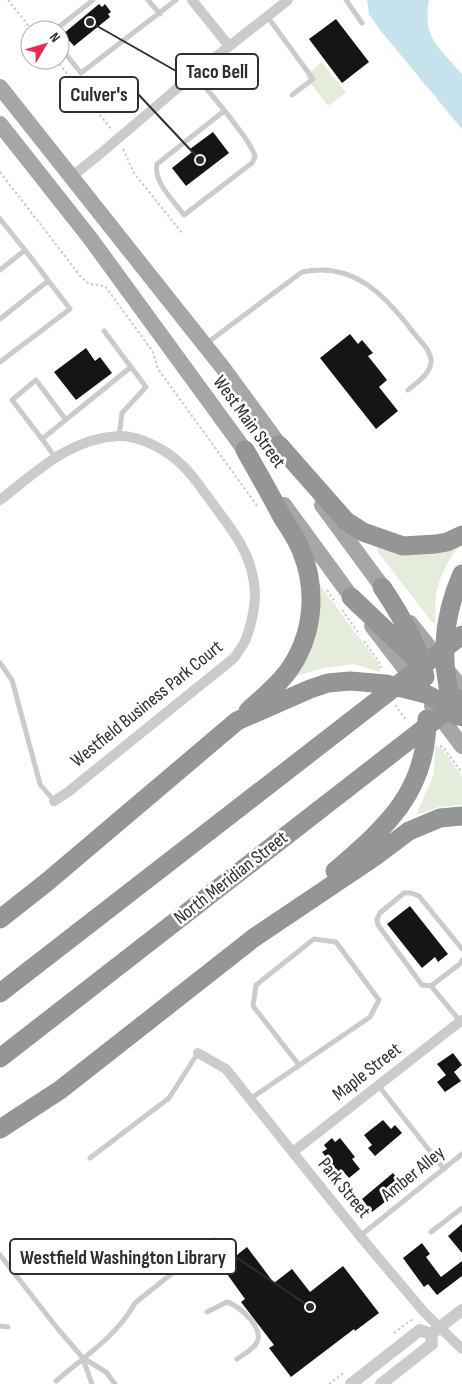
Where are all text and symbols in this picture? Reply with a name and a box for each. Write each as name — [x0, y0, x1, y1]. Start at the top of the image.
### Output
north arrow — [20, 20, 70, 70]
text: N — [46, 29, 64, 45]
callout: Taco Bell — [176, 54, 258, 89]
text: Taco Bell — [186, 60, 248, 84]
callout: Culver's — [60, 77, 138, 112]
text: Culver's — [70, 83, 128, 107]
street label: West Main Street — [208, 371, 290, 473]
street label: Westfield Business Park Court — [66, 636, 228, 772]
street label: North Meridian Street — [169, 826, 293, 930]
street label: Maple Street — [328, 1038, 406, 1106]
street label: Amber Alley — [376, 1141, 450, 1207]
street label: Park Street — [313, 1153, 375, 1223]
callout: Westfield Washington Library — [10, 1239, 236, 1274]
text: Westfield Washington Library — [20, 1246, 227, 1270]

